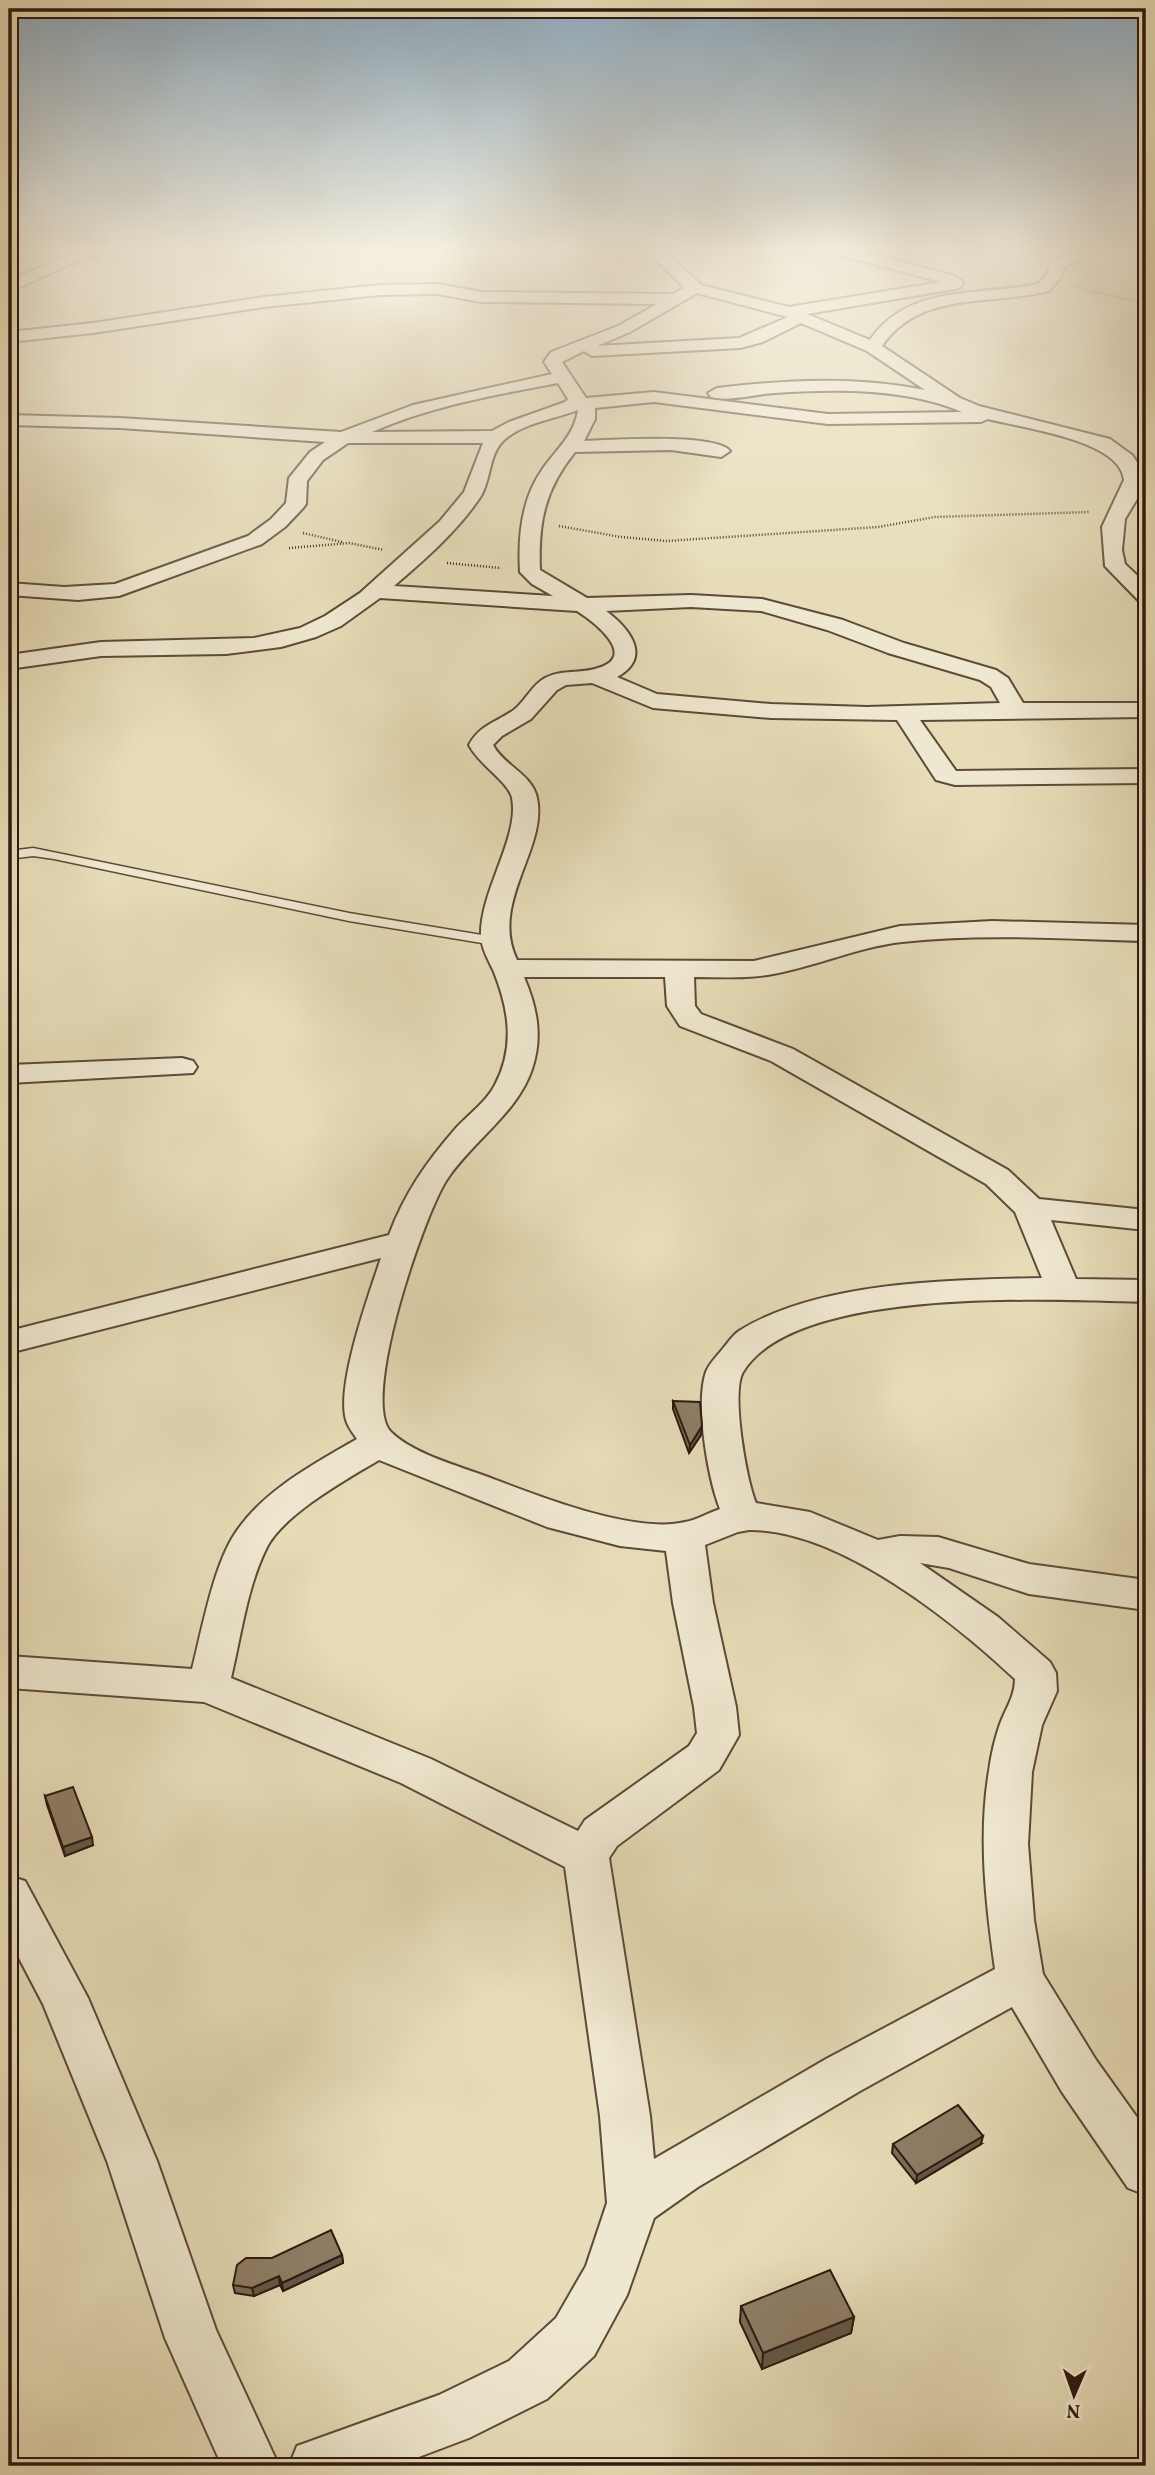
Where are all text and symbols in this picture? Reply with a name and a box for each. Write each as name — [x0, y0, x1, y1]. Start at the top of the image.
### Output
north arrow — [1040, 2360, 1110, 2430]
text: N — [1066, 2397, 1081, 2423]

